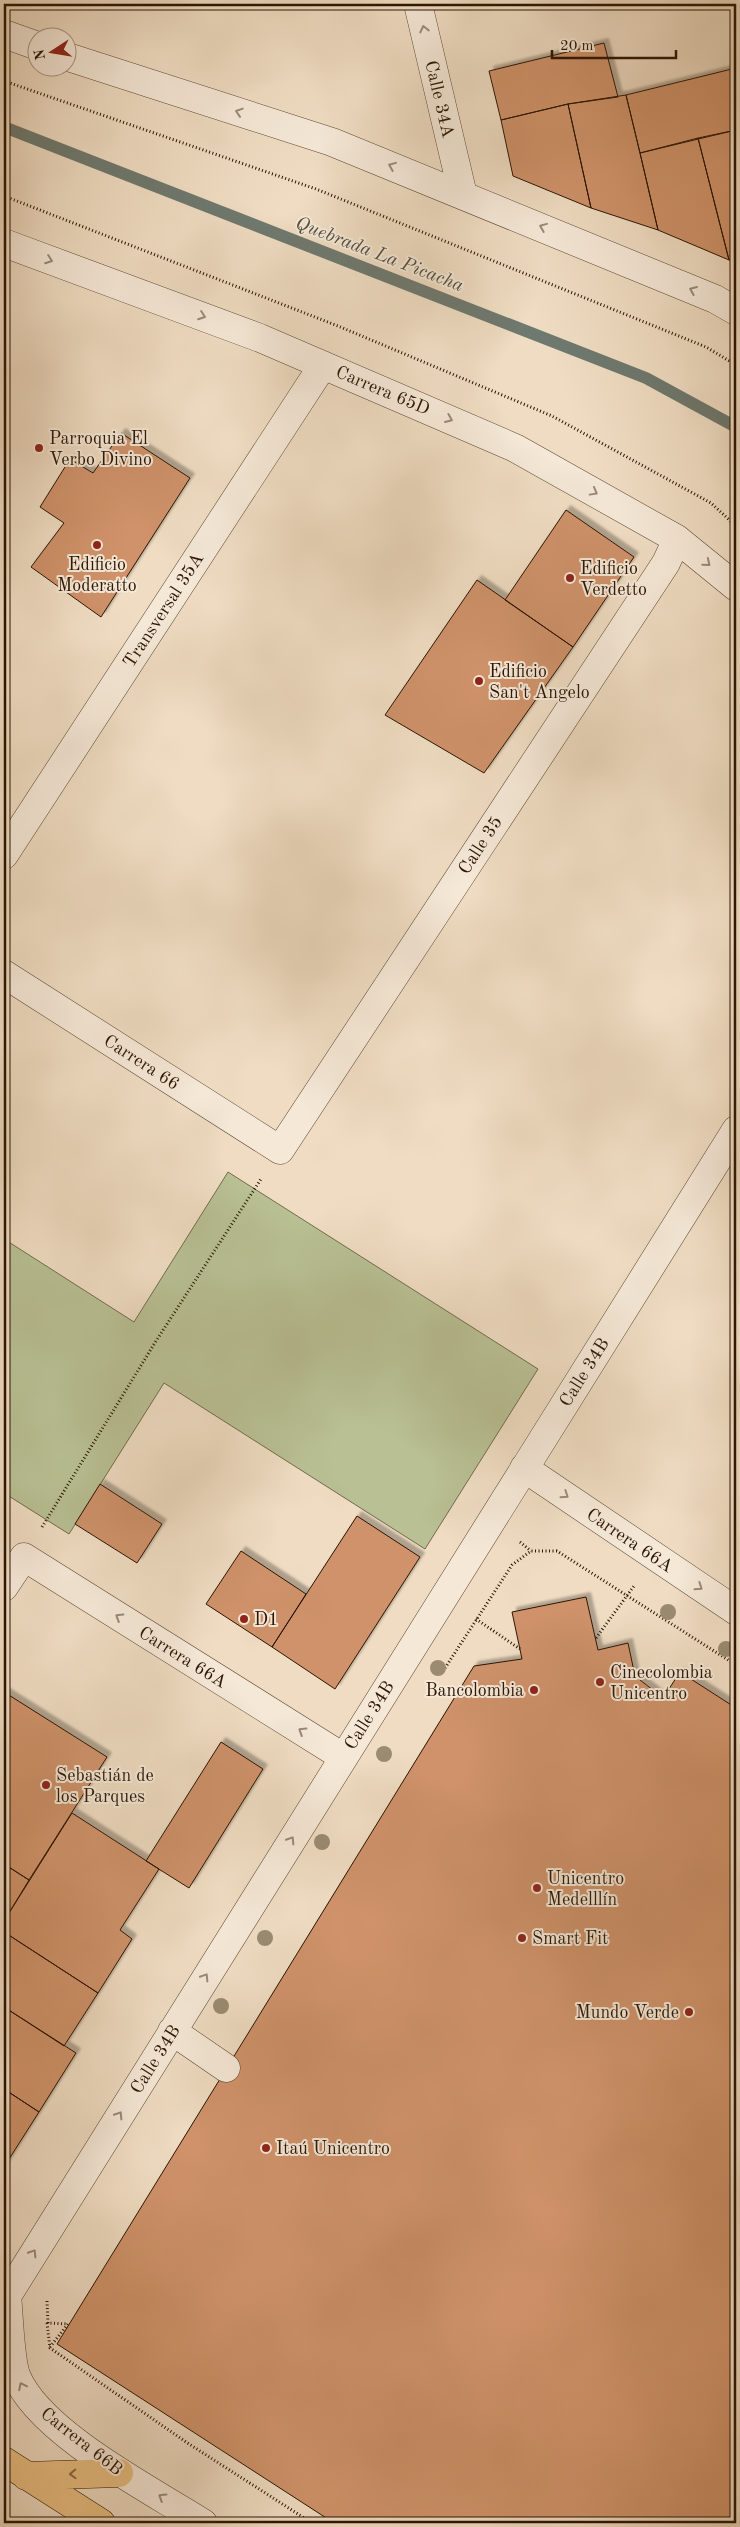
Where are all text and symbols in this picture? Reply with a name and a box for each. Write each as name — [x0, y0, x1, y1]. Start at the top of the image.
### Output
one-way arrow — [419, 24, 430, 33]
north arrow — [28, 28, 78, 78]
scale bar — [552, 28, 676, 60]
text: 20 m — [560, 39, 594, 54]
text: N — [32, 48, 48, 61]
street label: Calle 34A — [421, 59, 457, 140]
one-way arrow — [235, 108, 243, 118]
one-way arrow — [388, 162, 397, 173]
water label: Quebrada La Picacha — [292, 214, 466, 296]
one-way arrow — [539, 223, 547, 233]
one-way arrow — [45, 254, 53, 264]
one-way arrow — [689, 285, 698, 296]
one-way arrow — [197, 310, 206, 320]
street label: Carrera 65D — [333, 363, 432, 419]
one-way arrow — [444, 413, 453, 423]
place label: Parroquia El Verbo Divino — [49, 430, 152, 469]
marker: Parroquia El Verbo Divino — [33, 442, 45, 454]
one-way arrow — [588, 486, 597, 496]
marker: Edificio Moderatto — [91, 539, 103, 551]
street label: Transversal 35A — [120, 550, 208, 671]
place label: Edificio Moderatto — [57, 556, 137, 595]
one-way arrow — [701, 558, 710, 566]
place label: Edificio Verdetto — [580, 560, 647, 599]
marker: Edificio Verdetto — [564, 572, 576, 584]
place label: Edificio San't Angelo — [489, 663, 590, 702]
marker: Edificio San't Angelo — [473, 675, 485, 687]
street label: Calle 35 — [456, 813, 506, 878]
street label: Carrera 66 — [100, 1032, 182, 1094]
street label: Calle 34B — [557, 1335, 613, 1410]
one-way arrow — [559, 1489, 568, 1498]
street label: Carrera 66A — [583, 1505, 676, 1576]
one-way arrow — [693, 1581, 703, 1590]
place label: D1 — [254, 1611, 278, 1629]
marker: D1 — [238, 1613, 250, 1625]
one-way arrow — [116, 1614, 125, 1623]
street label: Carrera 66A — [135, 1624, 230, 1692]
place label: Cinecolombia Unicentro — [610, 1664, 713, 1703]
marker: Cinecolombia Unicentro — [594, 1676, 606, 1688]
street label: Calle 34B — [342, 1678, 398, 1753]
place label: Bancolombia — [425, 1682, 524, 1700]
marker: Bancolombia — [528, 1684, 540, 1696]
one-way arrow — [298, 1727, 307, 1737]
place label: Sebastián de los Parques — [56, 1767, 154, 1806]
marker: Sebastián de los Parques — [40, 1779, 52, 1791]
one-way arrow — [285, 1836, 295, 1845]
place label: Unicentro Medelllín — [547, 1870, 624, 1909]
marker: Unicentro Medelllín — [531, 1882, 543, 1894]
place label: Smart Fit — [532, 1930, 608, 1948]
marker: Smart Fit — [516, 1932, 528, 1944]
one-way arrow — [199, 1974, 208, 1983]
place label: Mundo Verde — [576, 2004, 679, 2022]
marker: Mundo Verde — [683, 2006, 695, 2018]
street label: Calle 34B — [128, 2022, 184, 2097]
one-way arrow — [113, 2112, 123, 2121]
place label: Itaú Unicentro — [276, 2140, 390, 2158]
marker: Itaú Unicentro — [260, 2142, 272, 2154]
one-way arrow — [27, 2250, 37, 2259]
one-way arrow — [18, 2382, 28, 2391]
street label: Carrera 66B — [37, 2404, 126, 2479]
one-way arrow — [68, 2469, 76, 2480]
one-way arrow — [158, 2494, 167, 2503]

